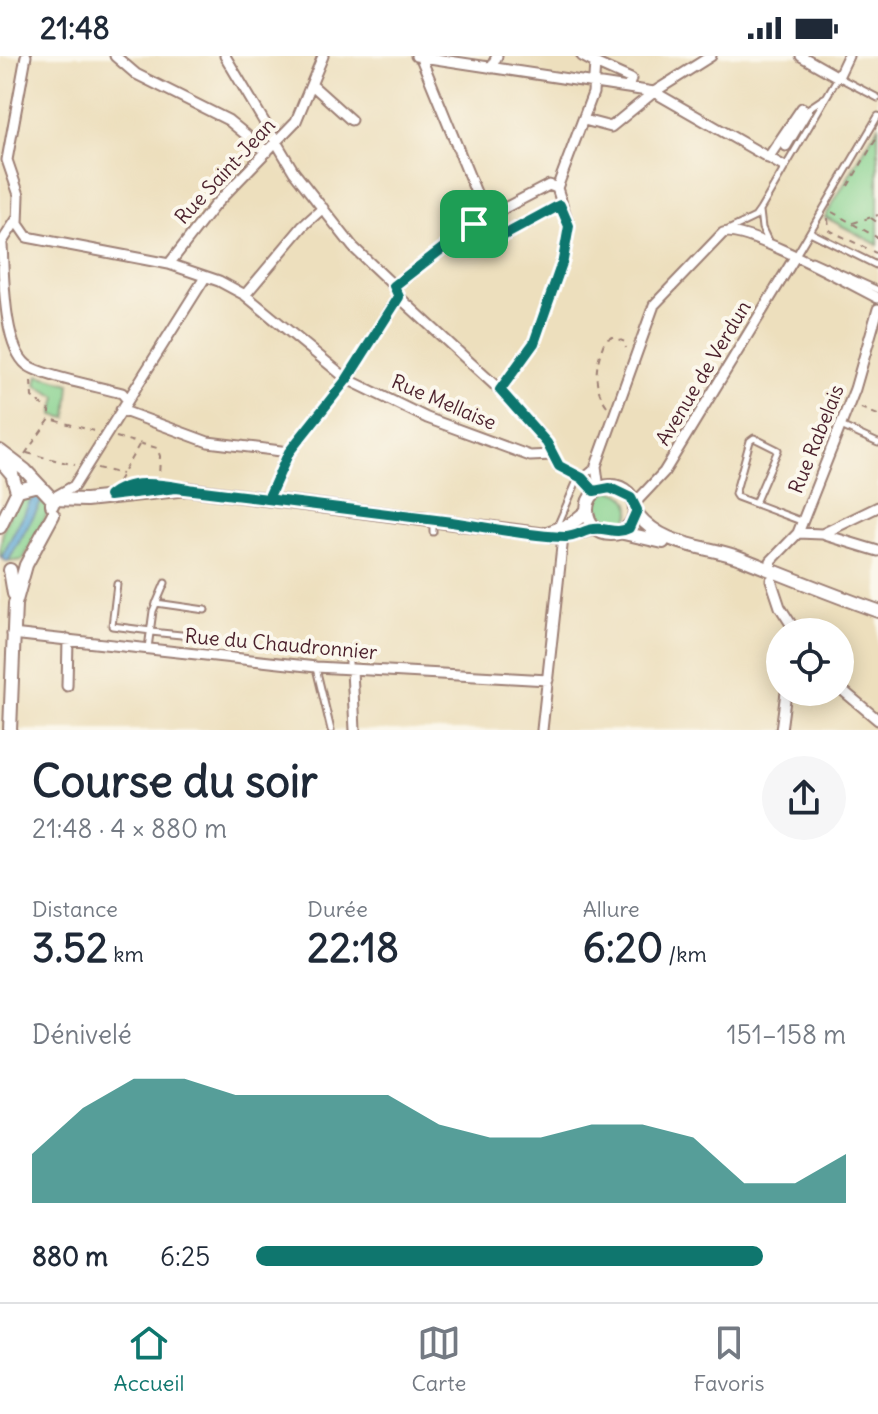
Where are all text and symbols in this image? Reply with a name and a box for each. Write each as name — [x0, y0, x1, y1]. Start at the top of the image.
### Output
text: 21:48 — [40, 9, 110, 47]
street label: Rue Saint-Jean — [169, 112, 280, 229]
pin — [440, 190, 508, 258]
icon: arrive — [452, 202, 496, 246]
street label: Avenue de Verdun — [650, 296, 756, 450]
street label: Rue Mellaise — [388, 368, 500, 435]
street label: Rue Rabelais — [782, 381, 849, 497]
map controls — [766, 618, 854, 706]
button: locate — [766, 618, 854, 706]
street label: Rue du Chaudronnier — [184, 623, 378, 664]
text: Course du soir — [32, 754, 318, 809]
button: share — [762, 756, 846, 840]
text: 21:48 · 4 × 880 m — [32, 812, 227, 845]
text: Distance — [32, 895, 118, 923]
text: Durée — [307, 895, 368, 923]
text: Allure — [583, 895, 640, 923]
text: 3.52 — [32, 923, 108, 973]
text: 22:18 — [307, 923, 399, 973]
text: 6:20 — [583, 923, 663, 973]
text: km — [108, 940, 144, 968]
text: /km — [663, 940, 707, 968]
text: Dénivelé — [32, 1018, 132, 1051]
text: 151–158 m — [726, 1018, 846, 1051]
text: 880 m — [32, 1240, 108, 1273]
text: 6:25 — [160, 1240, 210, 1273]
tab: Accueil — [114, 1321, 184, 1397]
tab: Carte — [411, 1321, 466, 1397]
tab: Favoris — [693, 1321, 764, 1397]

